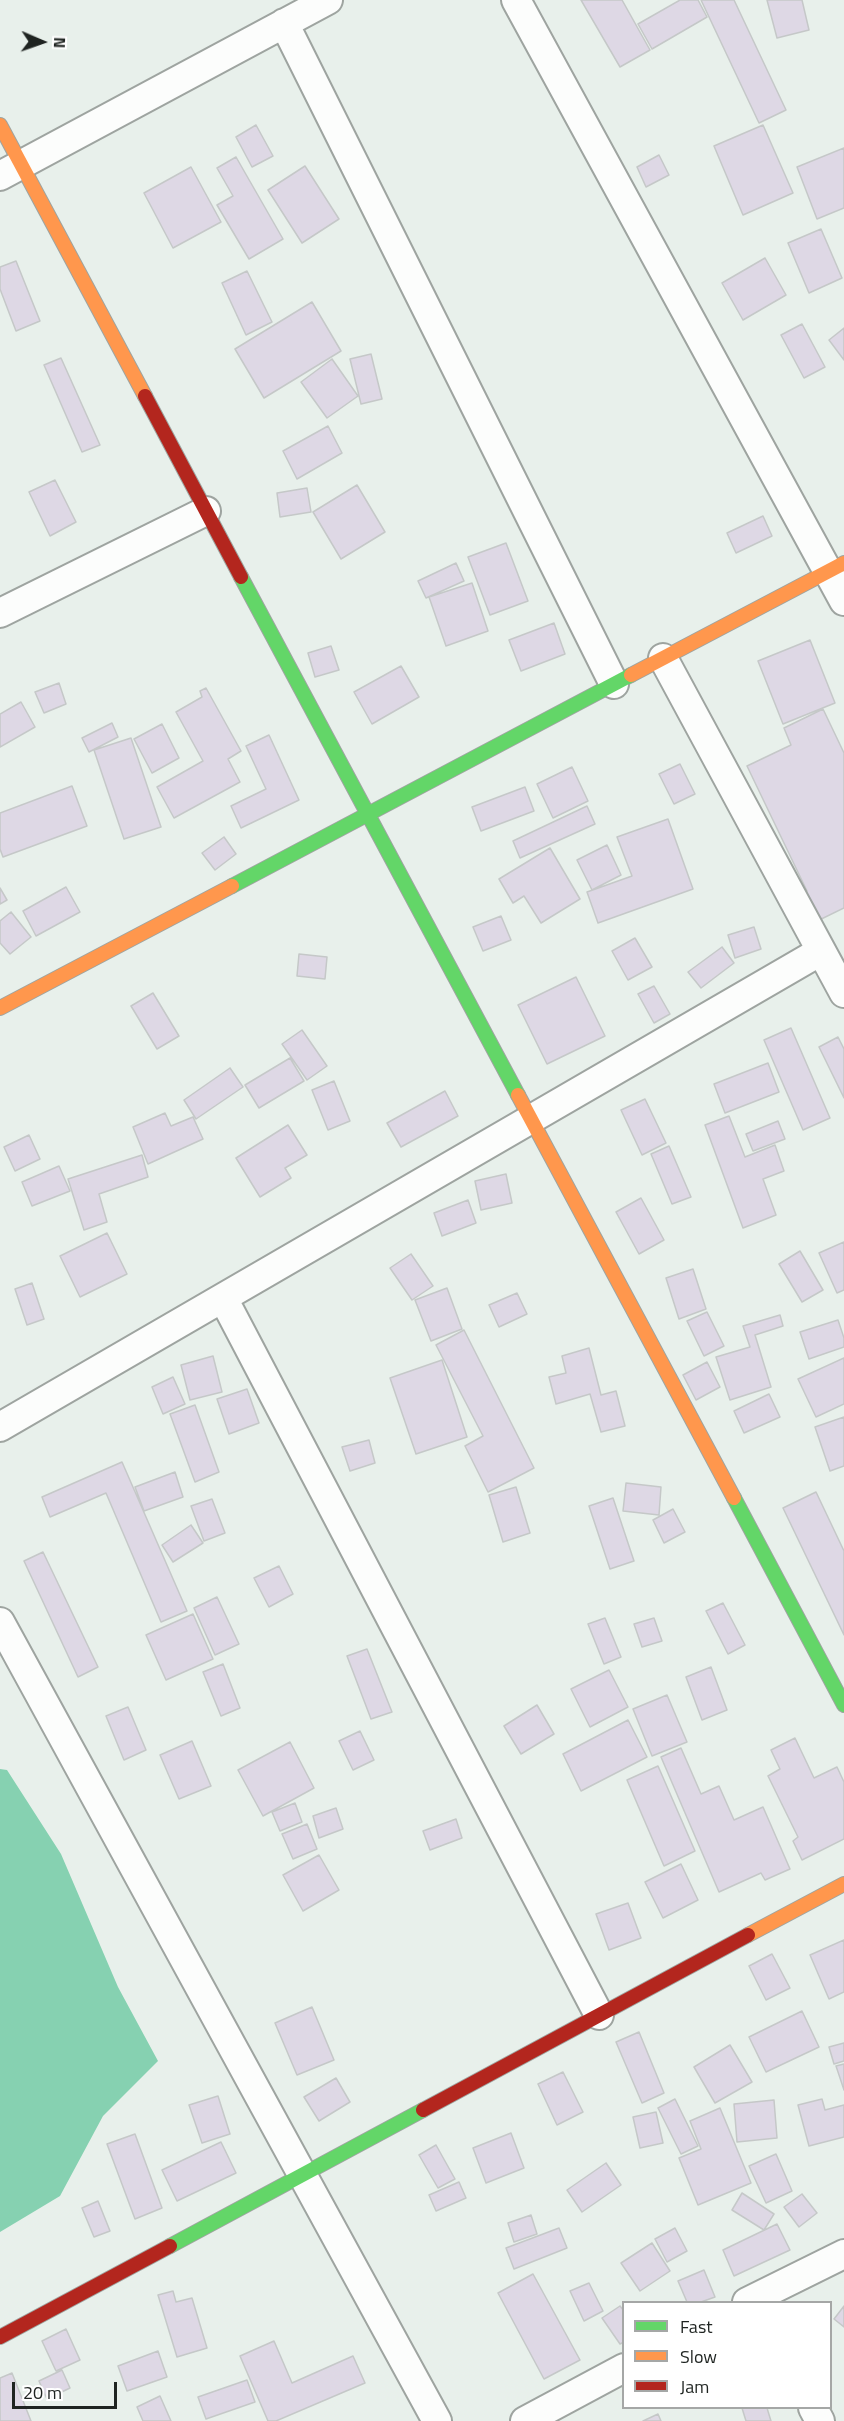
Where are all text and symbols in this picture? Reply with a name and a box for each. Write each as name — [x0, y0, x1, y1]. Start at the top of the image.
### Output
north arrow — [12, 12, 72, 72]
text: N — [48, 37, 72, 49]
legend — [622, 2301, 832, 2409]
text: Fast — [680, 2313, 713, 2340]
text: Slow — [680, 2343, 717, 2370]
scale bar — [15, 2370, 120, 2408]
text: Jam — [680, 2373, 709, 2400]
text: 20 m — [23, 2379, 62, 2406]

